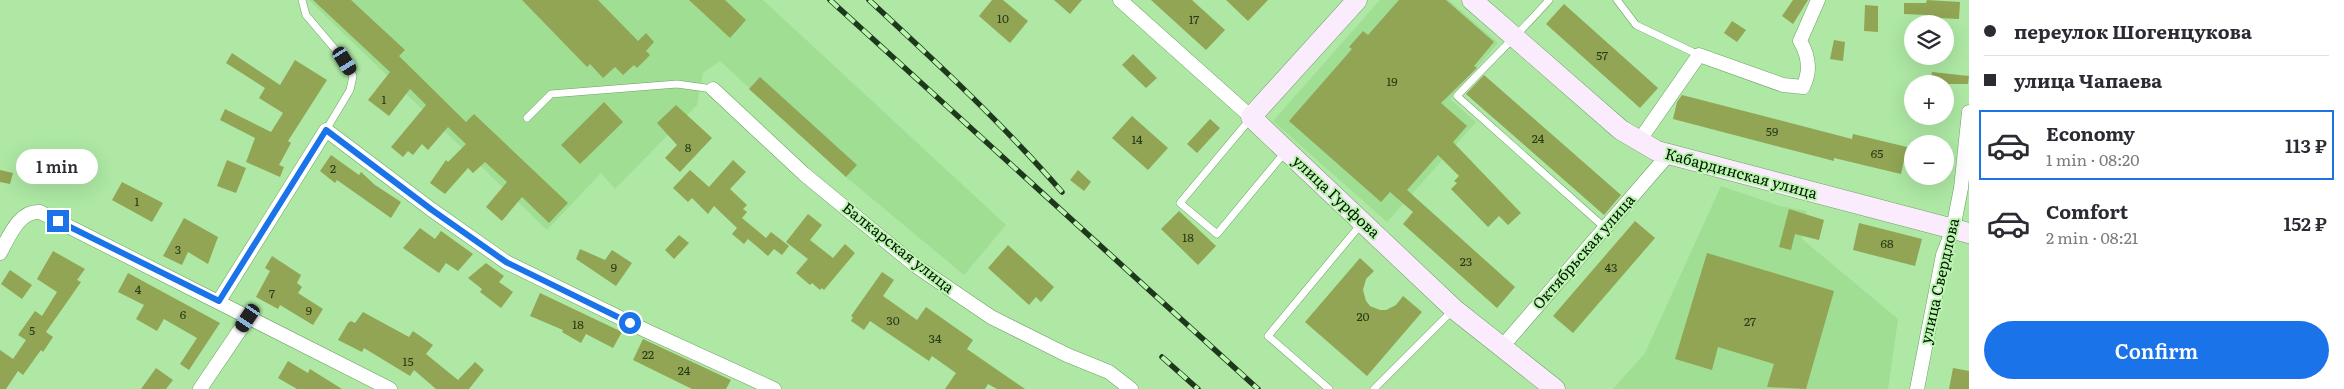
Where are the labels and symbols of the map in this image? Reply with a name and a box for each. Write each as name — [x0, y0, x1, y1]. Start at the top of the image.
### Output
house number: 10 — [997, 9, 1009, 27]
house number: 17 — [1189, 10, 1199, 28]
car — [330, 44, 359, 78]
house number: 57 — [1596, 46, 1608, 64]
house number: 19 — [1386, 72, 1398, 90]
house number: 1 — [382, 90, 387, 108]
house number: 59 — [1766, 122, 1778, 140]
house number: 24 — [1532, 129, 1545, 147]
house number: 14 — [1131, 130, 1143, 148]
house number: 8 — [685, 138, 692, 156]
street label: Кабардинская улица — [1663, 141, 1821, 204]
house number: 65 — [1871, 144, 1883, 162]
callout: 1 min — [17, 148, 99, 184]
street label: улица Гурфова — [1288, 149, 1387, 243]
house number: 2 — [330, 159, 336, 177]
street label: Октябрьская улица — [1526, 188, 1640, 314]
house number: 1 — [135, 192, 140, 210]
street label: Балкарская улица — [838, 196, 961, 298]
route end — [47, 210, 69, 232]
street label: улица Свердлова — [1913, 215, 1964, 346]
house number: 18 — [1182, 228, 1194, 246]
house number: 68 — [1880, 234, 1894, 252]
house number: 3 — [175, 240, 181, 258]
house number: 23 — [1460, 252, 1472, 270]
house number: 9 — [611, 258, 617, 276]
house number: 43 — [1604, 258, 1618, 276]
house number: 4 — [135, 280, 142, 298]
house number: 7 — [269, 284, 275, 302]
car — [233, 301, 262, 335]
house number: 9 — [306, 301, 312, 319]
house number: 6 — [180, 305, 187, 323]
house number: 20 — [1356, 307, 1370, 325]
house number: 30 — [886, 311, 900, 329]
route start — [619, 312, 641, 334]
house number: 27 — [1744, 312, 1756, 330]
house number: 18 — [572, 315, 584, 333]
house number: 5 — [29, 321, 35, 339]
house number: 34 — [928, 329, 942, 347]
house number: 22 — [642, 345, 654, 363]
house number: 15 — [403, 352, 413, 370]
house number: 24 — [678, 361, 691, 379]

